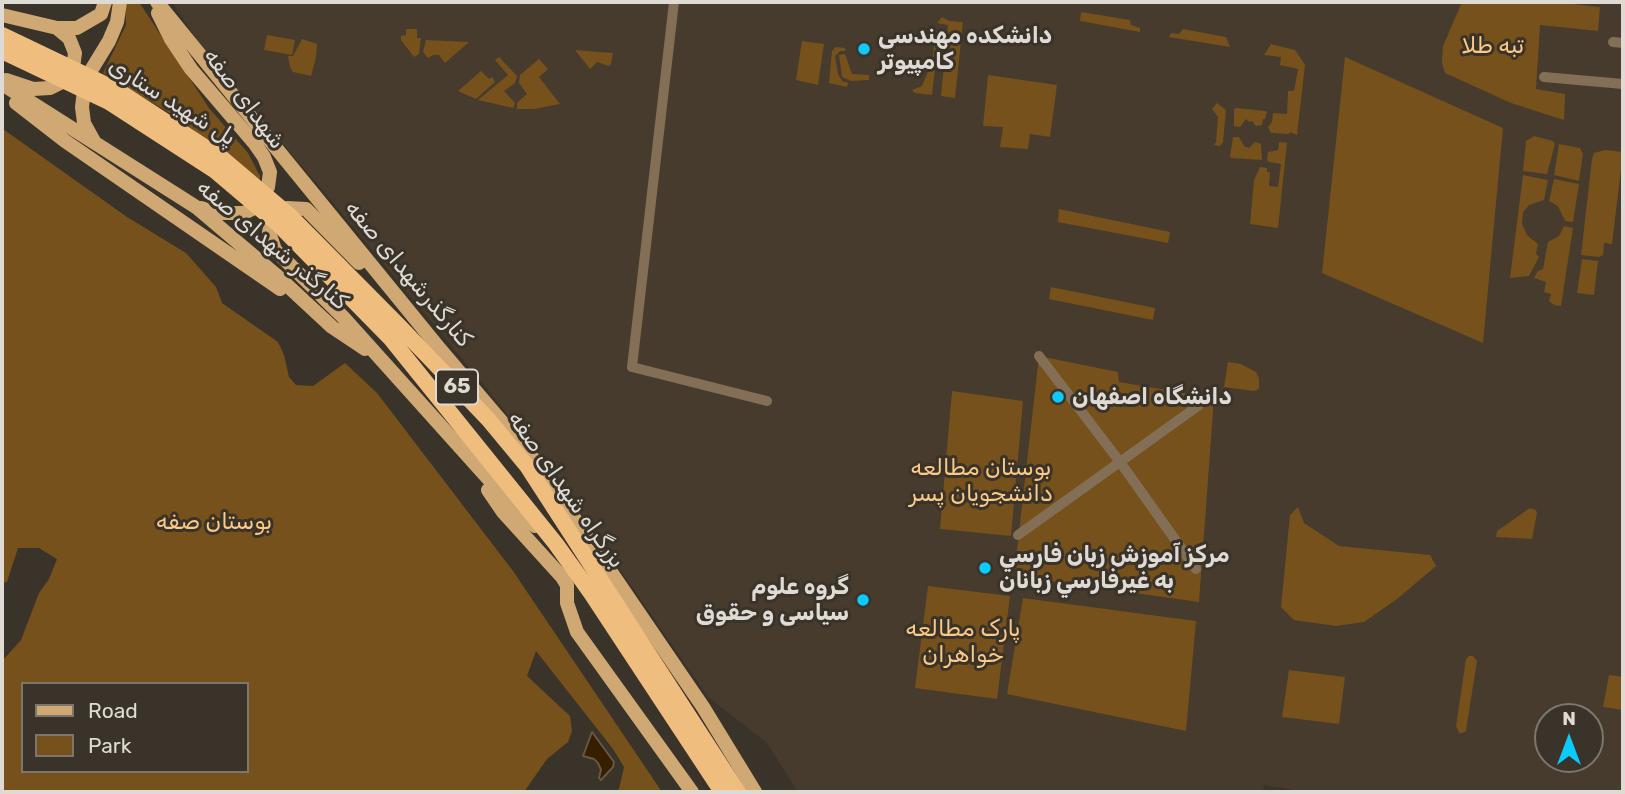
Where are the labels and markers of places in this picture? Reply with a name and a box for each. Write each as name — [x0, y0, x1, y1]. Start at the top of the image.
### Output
place label: دانشکده مهندسی کامپیوتر — [878, 22, 1052, 76]
marker: دانشکده مهندسی کامپیوتر — [856, 41, 872, 57]
place label: دانشگاه اصفهان — [1072, 383, 1232, 411]
marker: دانشگاه اصفهان — [1050, 389, 1066, 405]
place label: مرکز آموزش زبان فارسي به غيرفارسي زبانان — [999, 541, 1230, 595]
marker: مرکز آموزش زبان فارسي به غيرفارسي زبانان — [977, 560, 993, 576]
place label: گروه علوم سیاسی و حقوق — [696, 573, 849, 627]
marker: گروه علوم سیاسی و حقوق — [855, 592, 871, 608]

